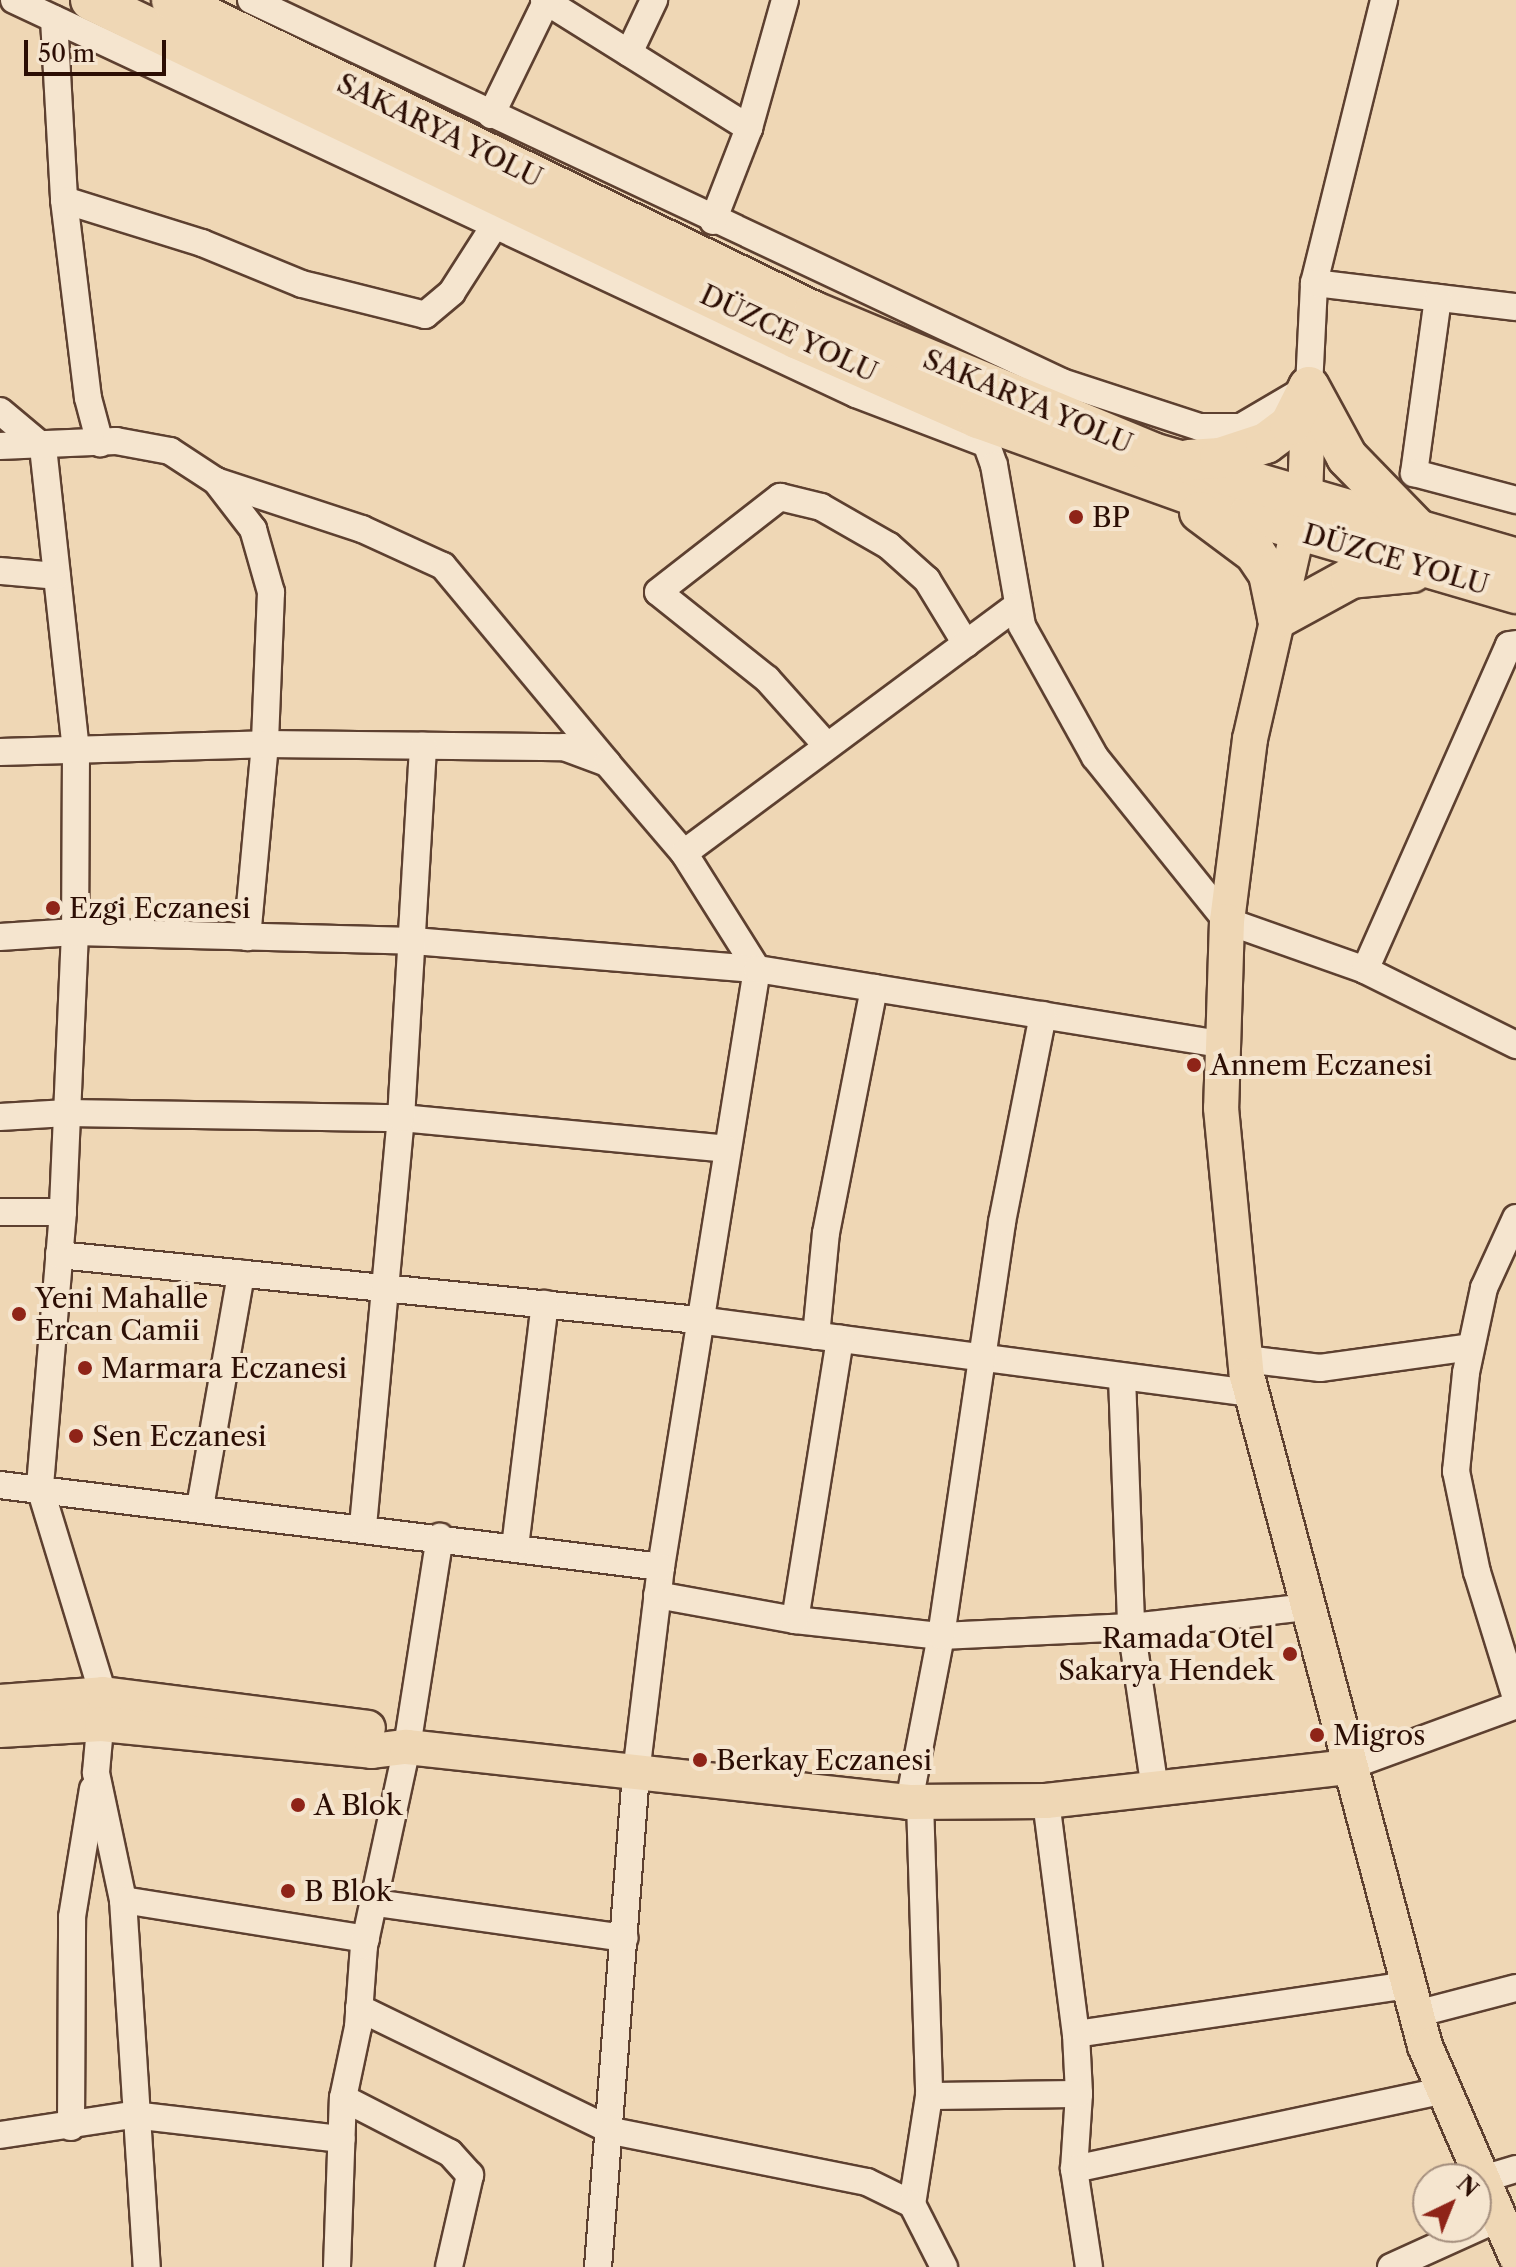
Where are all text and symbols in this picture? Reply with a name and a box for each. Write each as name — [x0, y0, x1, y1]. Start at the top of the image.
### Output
scale bar — [28, 24, 170, 74]
text: 50 m — [38, 39, 95, 68]
street label: SAKARYA YOLU — [331, 65, 549, 195]
street label: DÜZCE YOLU — [695, 277, 883, 389]
street label: SAKARYA YOLU — [917, 341, 1139, 461]
place label: BP — [1092, 500, 1130, 534]
marker: BP — [1067, 508, 1085, 526]
street label: DÜZCE YOLU — [1299, 516, 1493, 602]
place label: Ezgi Eczanesi — [69, 891, 251, 925]
marker: Ezgi Eczanesi — [44, 899, 62, 917]
place label: Annem Eczanesi — [1210, 1048, 1432, 1082]
marker: Annem Eczanesi — [1185, 1056, 1203, 1074]
place label: Yeni Mahalle Ercan Camii — [35, 1281, 208, 1347]
marker: Yeni Mahalle Ercan Camii — [10, 1305, 28, 1323]
place label: Marmara Eczanesi — [101, 1351, 347, 1385]
marker: Marmara Eczanesi — [76, 1359, 94, 1377]
place label: Sen Eczanesi — [92, 1419, 267, 1453]
marker: Sen Eczanesi — [67, 1427, 85, 1445]
place label: Ramada Otel Sakarya Hendek — [1058, 1621, 1274, 1687]
marker: Ramada Otel Sakarya Hendek — [1281, 1645, 1299, 1663]
place label: Migros — [1333, 1718, 1425, 1752]
marker: Migros — [1308, 1726, 1326, 1744]
place label: Berkay Eczanesi — [716, 1743, 933, 1777]
marker: Berkay Eczanesi — [691, 1751, 709, 1769]
place label: A Blok — [314, 1788, 403, 1822]
marker: A Blok — [289, 1796, 307, 1814]
place label: B Blok — [304, 1874, 392, 1908]
marker: B Blok — [279, 1882, 297, 1900]
north arrow — [1412, 2163, 1492, 2243]
text: N — [1451, 2170, 1484, 2203]

